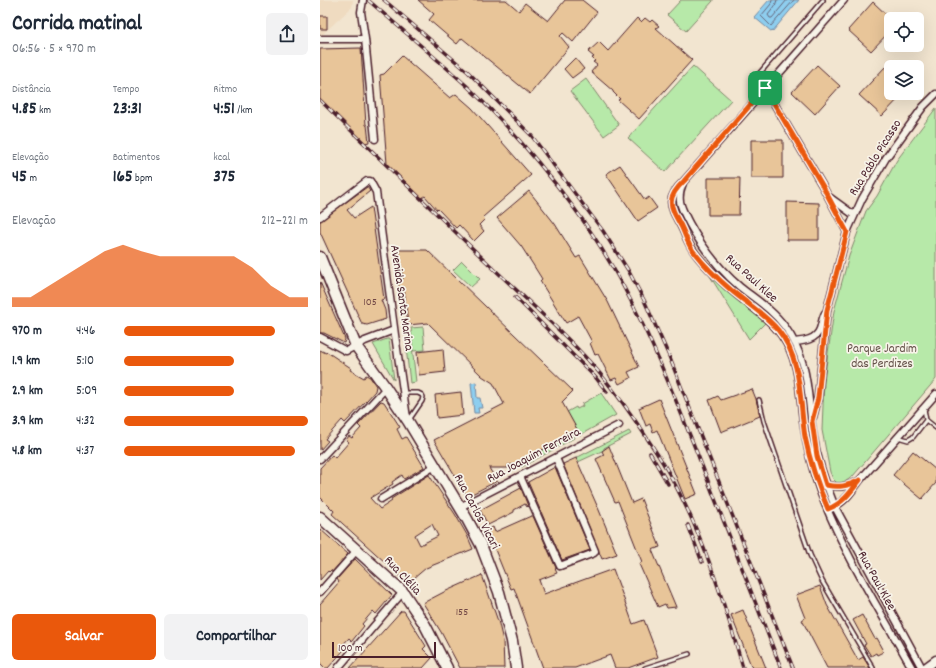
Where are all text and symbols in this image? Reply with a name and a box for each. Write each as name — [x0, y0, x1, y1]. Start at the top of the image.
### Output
text: Corrida matinal — [12, 9, 142, 40]
map controls — [884, 12, 924, 100]
button: locate — [884, 12, 924, 52]
button: share — [266, 13, 308, 55]
text: 06:56 · 5 × 970 m — [12, 40, 96, 59]
button: layers — [884, 60, 924, 100]
pin — [748, 71, 782, 105]
icon: arrive — [754, 77, 776, 99]
text: Distância — [12, 82, 51, 98]
text: Tempo — [113, 82, 139, 98]
text: Ritmo — [213, 82, 237, 98]
text: 4.85 — [12, 98, 37, 122]
text: 23:31 — [113, 98, 142, 122]
text: 4:51 — [213, 98, 235, 122]
text: km — [37, 103, 51, 119]
text: /km — [235, 103, 253, 119]
street label: Rua Pablo Picasso — [845, 116, 907, 200]
text: Elevação — [12, 150, 49, 166]
text: Batimentos — [113, 150, 160, 166]
text: kcal — [213, 150, 230, 166]
text: 45 — [12, 166, 27, 190]
text: 165 — [113, 166, 133, 190]
text: 375 — [213, 166, 235, 190]
text: m — [27, 171, 37, 187]
text: bpm — [133, 171, 153, 187]
text: Elevação — [12, 212, 56, 231]
text: 212–221 m — [261, 212, 308, 231]
street label: Avenida Santa Marina — [384, 244, 418, 353]
street label: Rua Paul Klee — [720, 250, 782, 308]
house number: 105 — [363, 295, 377, 311]
text: 970 m — [12, 322, 42, 341]
text: 4:46 — [76, 322, 95, 341]
park label: Parque Jardim das Perdizes — [847, 340, 917, 374]
text: 1.9 km — [12, 352, 40, 371]
text: 5:10 — [76, 352, 94, 371]
text: 2.9 km — [12, 382, 43, 401]
text: 5:09 — [76, 382, 97, 401]
text: 3.9 km — [12, 412, 43, 431]
text: 4:32 — [76, 412, 95, 431]
street label: Rua Joaquim Ferreira — [484, 423, 585, 489]
text: 4.8 km — [12, 442, 42, 461]
text: 4:37 — [76, 442, 94, 461]
street label: Rua Carlos Vicari — [448, 471, 504, 554]
street label: Rua Paul Klee — [852, 548, 900, 614]
street label: Rua Clélia — [379, 552, 426, 601]
house number: 155 — [456, 605, 468, 621]
button: Salvar — [12, 614, 156, 660]
button: Compartilhar — [164, 614, 308, 660]
scale bar — [332, 640, 436, 659]
text: 100 m — [338, 641, 362, 657]

